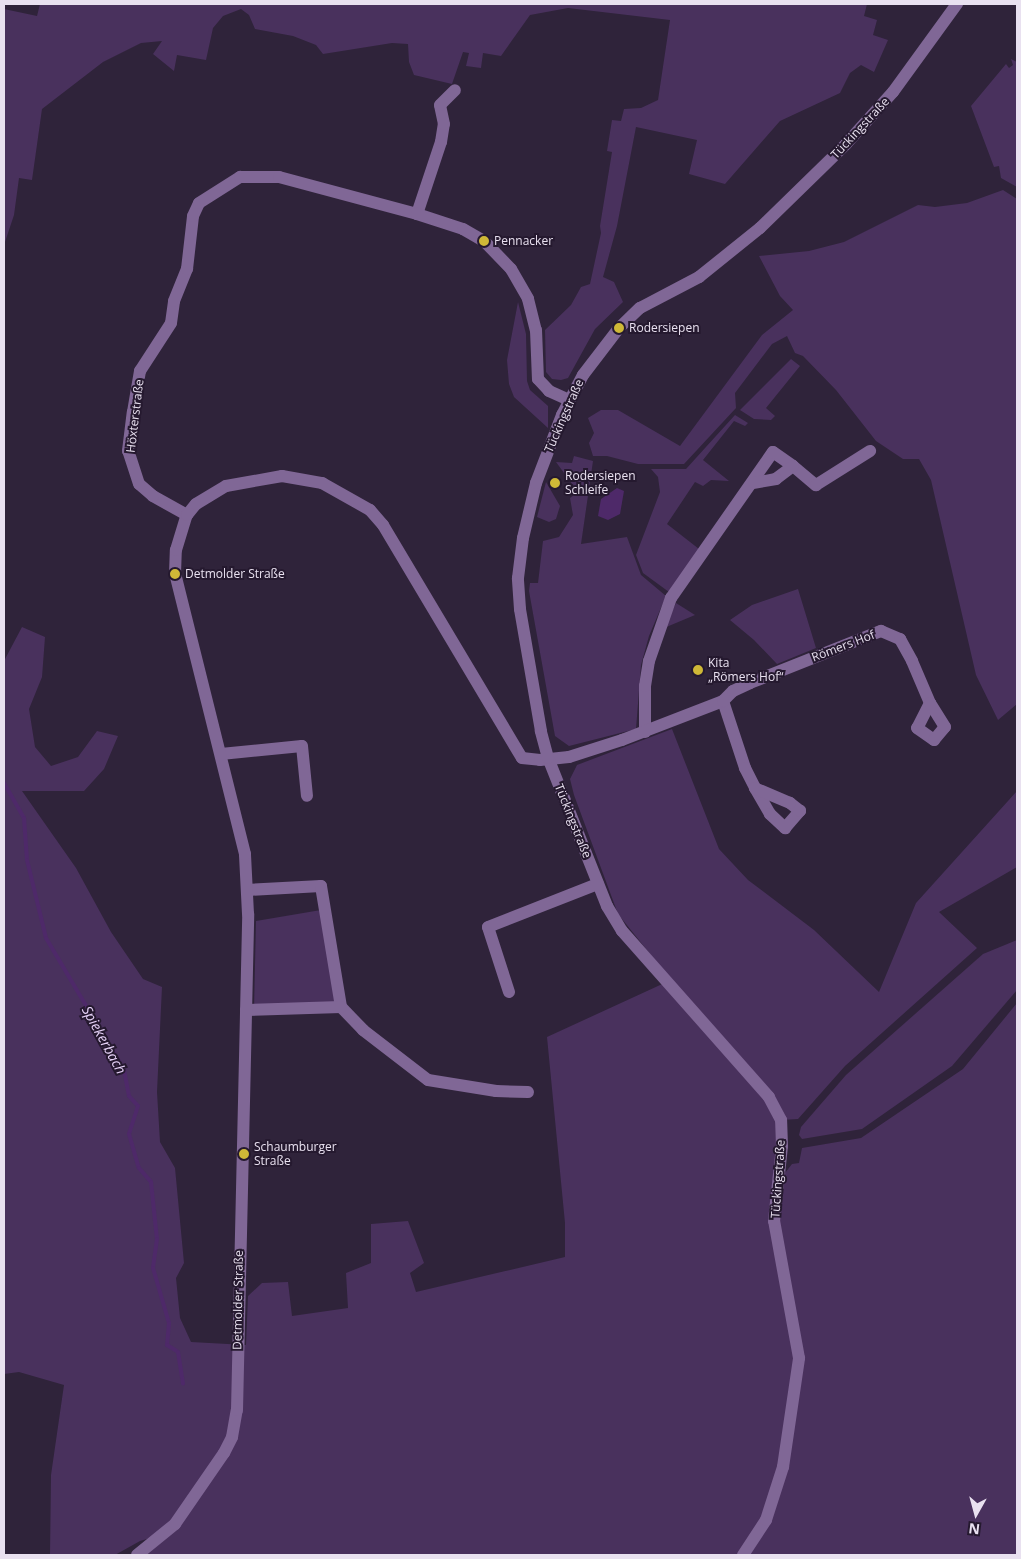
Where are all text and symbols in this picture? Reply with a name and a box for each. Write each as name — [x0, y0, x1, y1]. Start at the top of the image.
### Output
street label: Tückingstraße — [828, 94, 892, 162]
place label: Pennacker — [494, 234, 553, 248]
marker: Pennacker — [478, 235, 490, 247]
place label: Rodersiepen — [629, 321, 700, 335]
marker: Rodersiepen — [613, 322, 625, 334]
street label: Tückingstraße — [541, 377, 587, 455]
street label: Höxterstraße — [123, 378, 147, 454]
place label: Rodersiepen Schleife — [565, 469, 636, 497]
marker: Rodersiepen Schleife — [549, 477, 561, 489]
place label: Detmolder Straße — [185, 567, 285, 581]
marker: Detmolder Straße — [169, 568, 181, 580]
street label: Römers Hof — [809, 627, 877, 665]
place label: Kita „Römers Hof“ — [708, 656, 783, 684]
marker: Kita „Römers Hof“ — [692, 664, 704, 676]
street label: Tückingstraße — [552, 782, 594, 860]
water label: Spiekerbach — [78, 1003, 130, 1077]
street label: Tückingstraße — [768, 1139, 788, 1219]
place label: Schaumburger Straße — [254, 1140, 337, 1168]
marker: Schaumburger Straße — [238, 1148, 250, 1160]
street label: Detmolder Straße — [230, 1250, 246, 1350]
north arrow — [951, 1489, 1001, 1539]
text: N — [967, 1519, 981, 1540]

